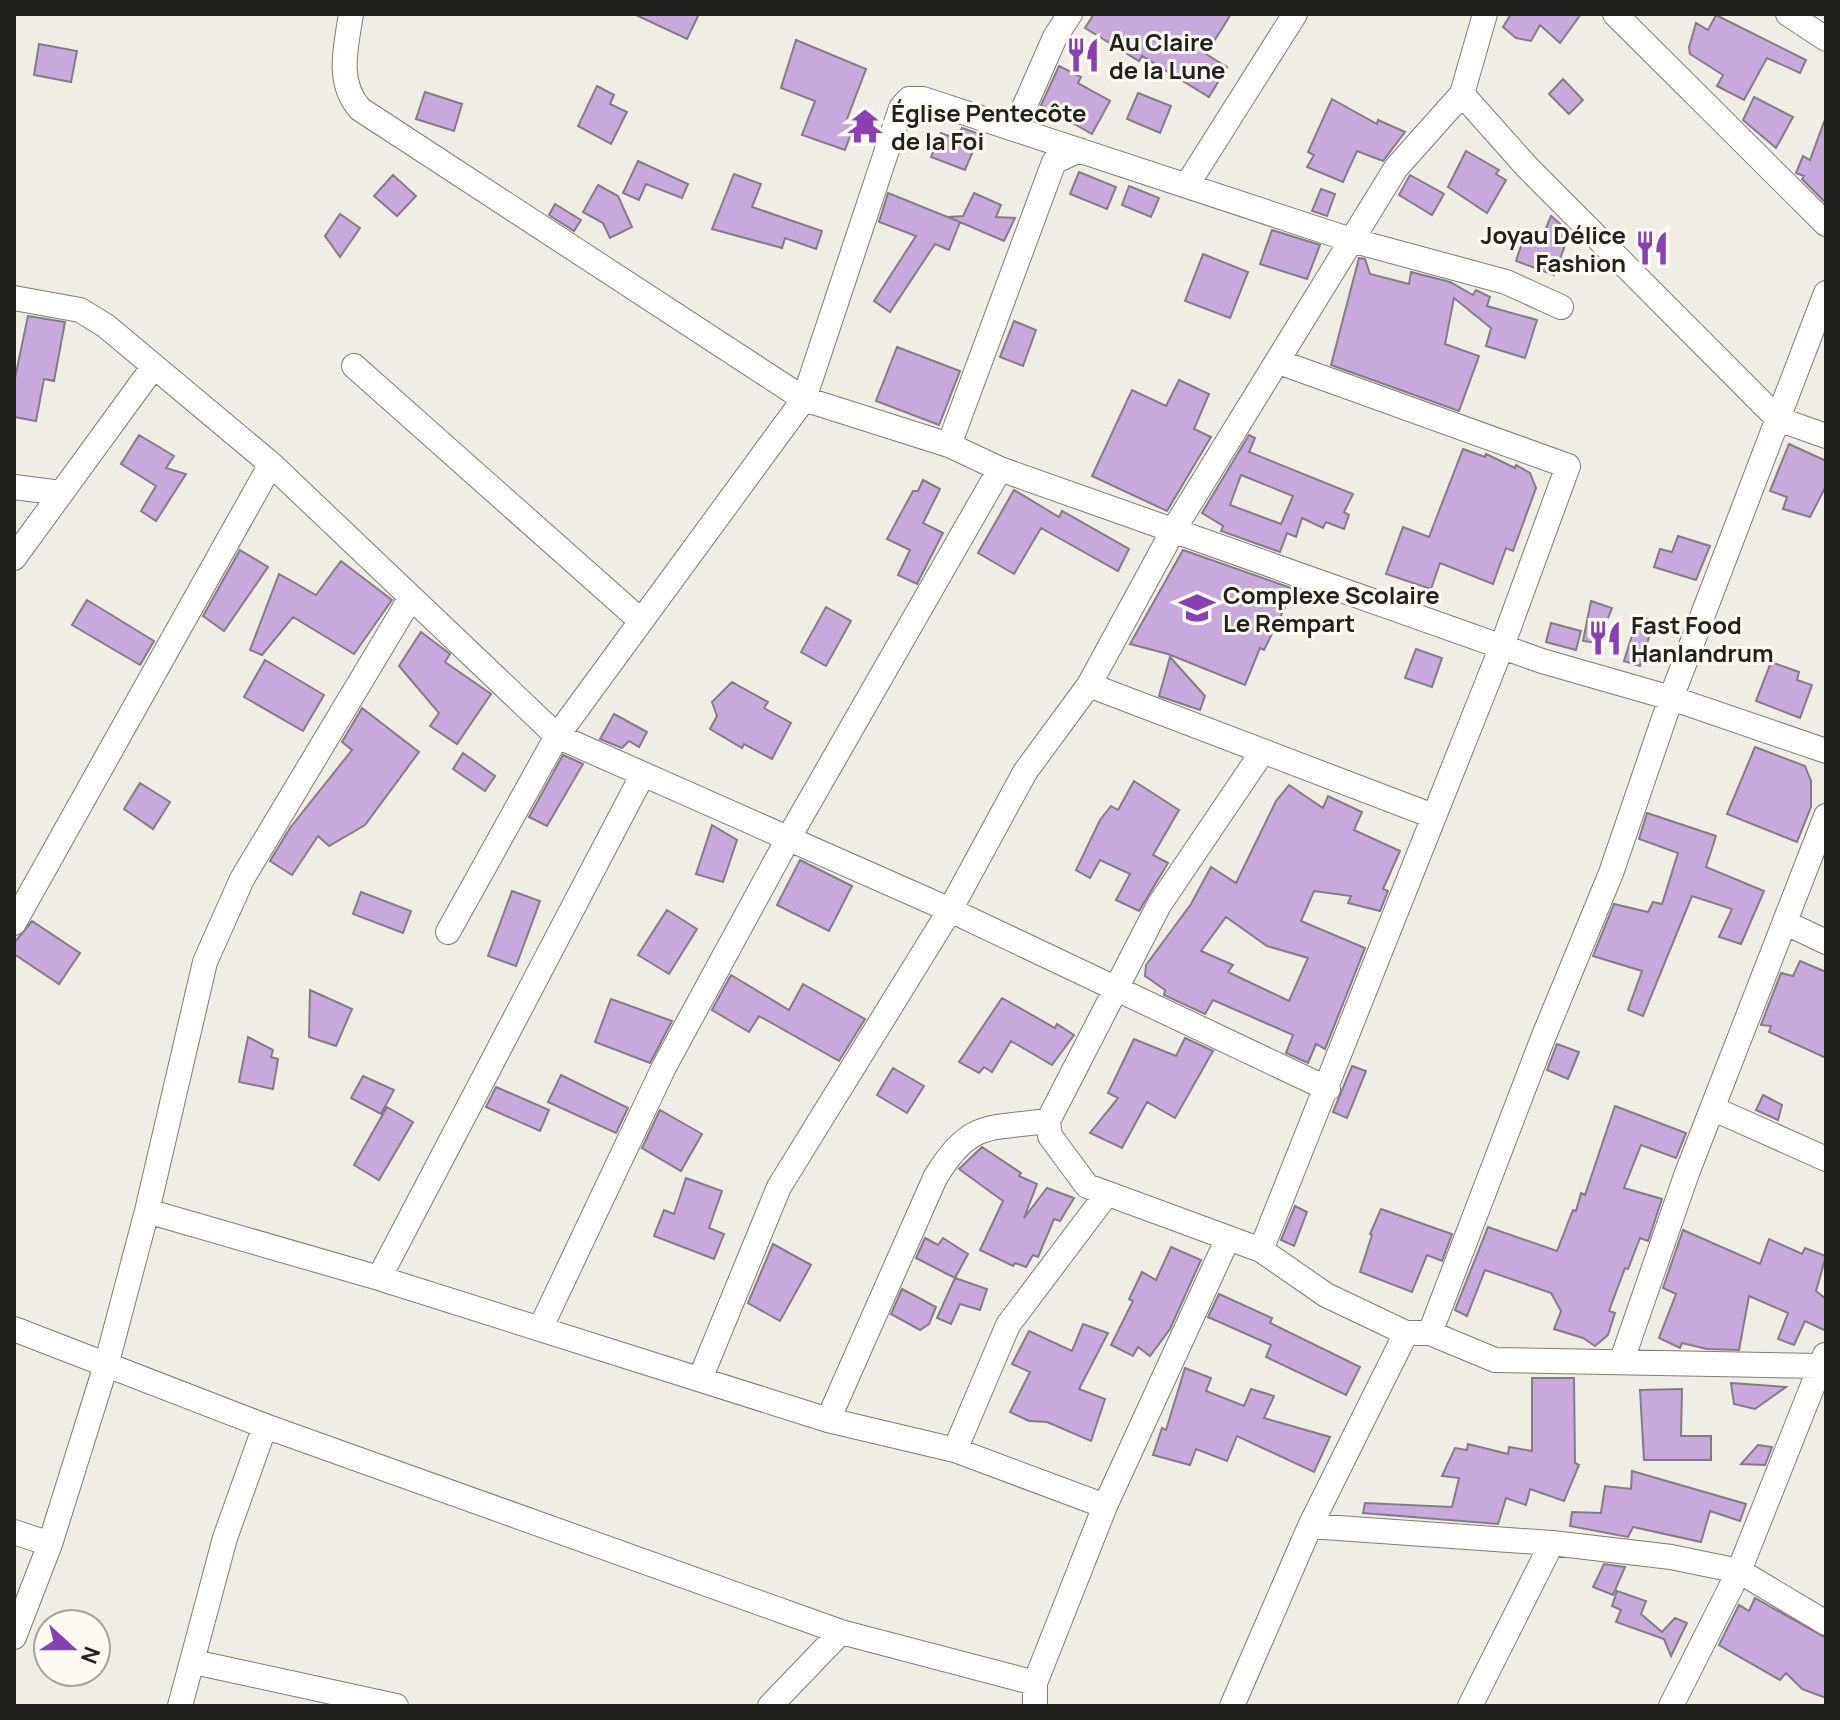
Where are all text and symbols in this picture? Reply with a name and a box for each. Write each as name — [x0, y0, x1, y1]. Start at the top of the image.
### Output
place label: Au Claire de la Lune — [1109, 25, 1226, 86]
restaurant icon: Au Claire de la Lune — [1064, 36, 1102, 74]
place label: Église Pentecôte de la Foi — [891, 96, 1086, 157]
temple icon: Église Pentecôte de la Foi — [846, 107, 884, 145]
place label: Joyau Délice Fashion — [1480, 218, 1626, 279]
restaurant icon: Joyau Délice Fashion — [1633, 229, 1671, 267]
place label: Complexe Scolaire Le Rempart — [1223, 578, 1440, 639]
school or university icon: Complexe Scolaire Le Rempart — [1178, 589, 1216, 627]
place label: Fast Food Hanlandrum — [1631, 608, 1774, 669]
restaurant icon: Fast Food Hanlandrum — [1586, 619, 1624, 657]
north arrow — [32, 1608, 112, 1688]
text: N — [74, 1642, 108, 1668]

